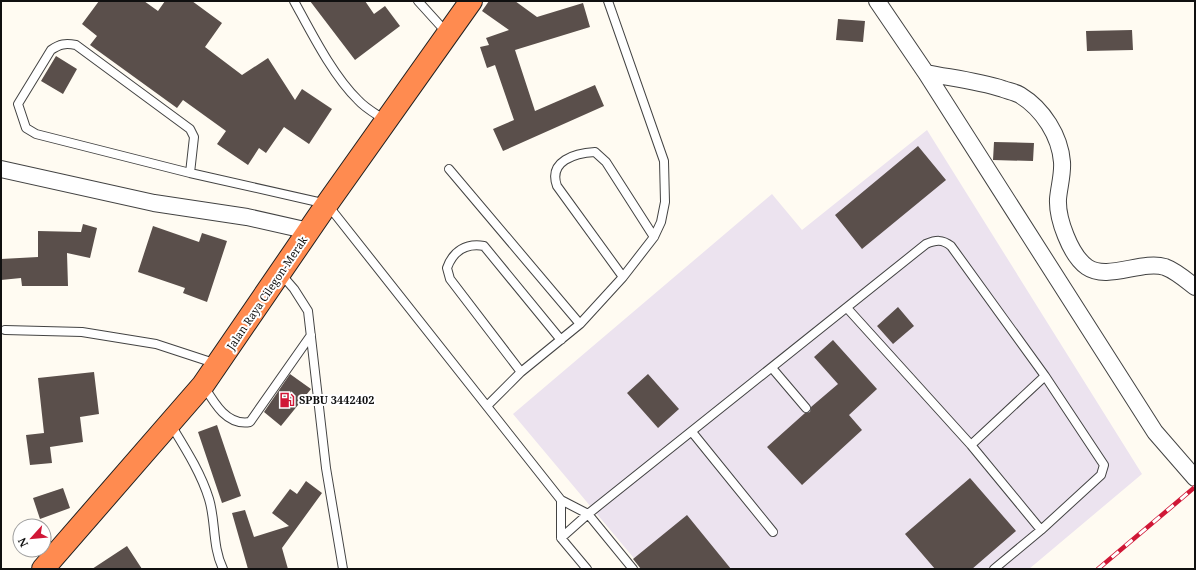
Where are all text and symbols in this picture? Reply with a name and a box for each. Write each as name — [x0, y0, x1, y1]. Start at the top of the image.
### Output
street label: Jalan Raya Cilegon-Merak — [222, 232, 311, 353]
fuel station icon: SPBU 3442402 — [278, 391, 296, 409]
place label: SPBU 3442402 — [299, 392, 374, 407]
north arrow — [12, 518, 52, 558]
text: N — [14, 535, 31, 550]

